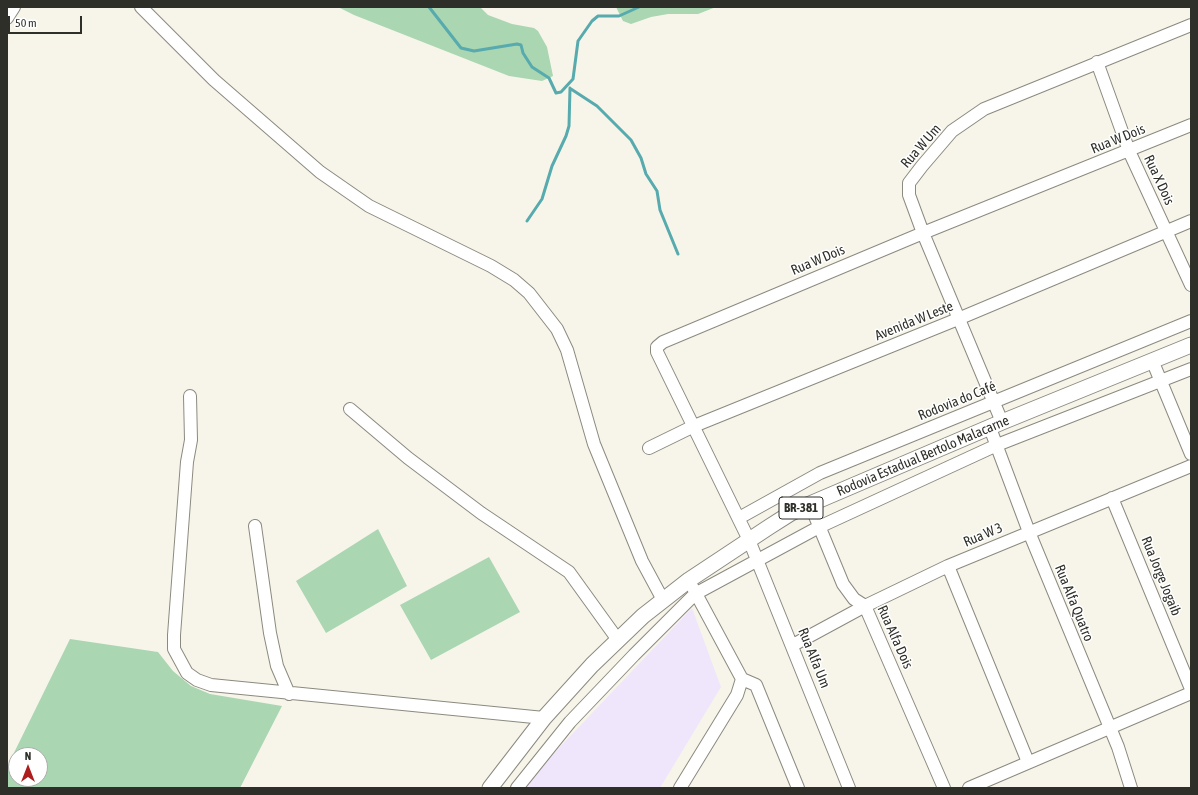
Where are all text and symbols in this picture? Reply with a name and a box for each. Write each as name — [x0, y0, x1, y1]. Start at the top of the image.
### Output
scale bar — [10, 8, 84, 34]
text: 50 m — [15, 16, 37, 30]
street label: Rua W Um — [897, 121, 945, 171]
street label: Rua W Dois — [1089, 121, 1147, 157]
street label: Rua X Dois — [1140, 152, 1178, 208]
street label: Rua W Dois — [789, 241, 847, 279]
street label: Avenida W Leste — [872, 298, 956, 344]
street label: Rodovia do Café — [916, 378, 998, 424]
street label: Rodovia Estadual Bertolo Malacarne — [834, 412, 1012, 500]
road number: BR-381 — [779, 497, 823, 519]
street label: Rua W 3 — [961, 519, 1005, 551]
street label: Rua Jorge Jogaib — [1137, 534, 1185, 618]
street label: Rua Alfa Quatro — [1051, 562, 1097, 644]
street label: Rua Alfa Dois — [874, 603, 916, 671]
street label: Rua Alfa Um — [794, 625, 834, 691]
north arrow — [8, 747, 48, 787]
text: N — [25, 750, 31, 762]

